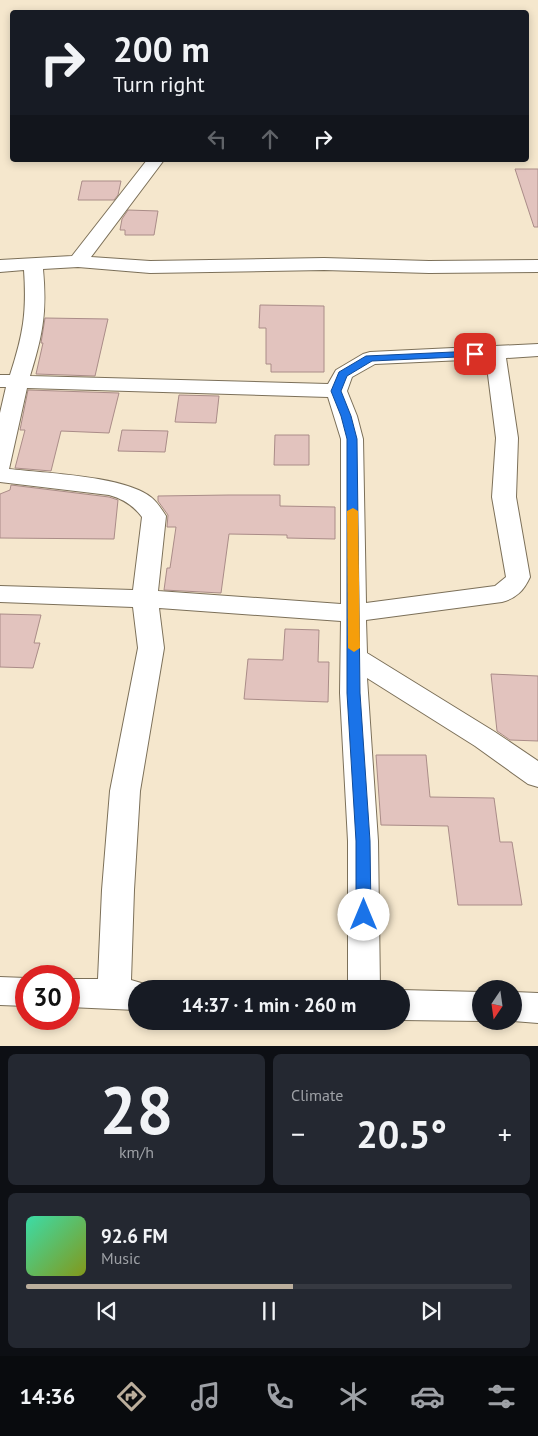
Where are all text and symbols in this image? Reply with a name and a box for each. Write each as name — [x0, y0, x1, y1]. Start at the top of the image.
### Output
text: 200 m — [113, 26, 210, 72]
icon: right — [30, 30, 95, 95]
text: Turn right — [113, 70, 205, 98]
icon: left — [203, 125, 231, 153]
icon: ahead — [256, 125, 284, 153]
icon: right — [309, 125, 337, 153]
pin — [454, 333, 496, 375]
icon: arrive — [461, 340, 489, 368]
position arrow — [337, 888, 389, 940]
speed limit sign: 30 — [15, 965, 80, 1030]
north arrow — [472, 980, 522, 1030]
map controls — [472, 980, 522, 1030]
text: 14:37 · 1 min · 260 m — [182, 993, 356, 1017]
text: 28 — [100, 1067, 173, 1151]
text: Climate — [291, 1085, 343, 1105]
text: 20.5° — [356, 1109, 447, 1158]
text: − — [291, 1115, 305, 1152]
text: + — [498, 1115, 512, 1152]
text: km/h — [119, 1142, 154, 1162]
text: 92.6 FM — [101, 1224, 168, 1248]
text: Music — [101, 1248, 141, 1268]
icon: previous — [93, 1297, 121, 1325]
icon: pause — [255, 1297, 283, 1325]
icon: next — [417, 1297, 445, 1325]
icon: directions — [114, 1379, 149, 1414]
icon: music — [188, 1379, 223, 1414]
icon: phone — [262, 1379, 297, 1414]
icon: climate — [336, 1379, 371, 1414]
icon: car — [410, 1379, 445, 1414]
icon: filters — [484, 1379, 519, 1414]
text: 14:36 — [19, 1382, 75, 1410]

